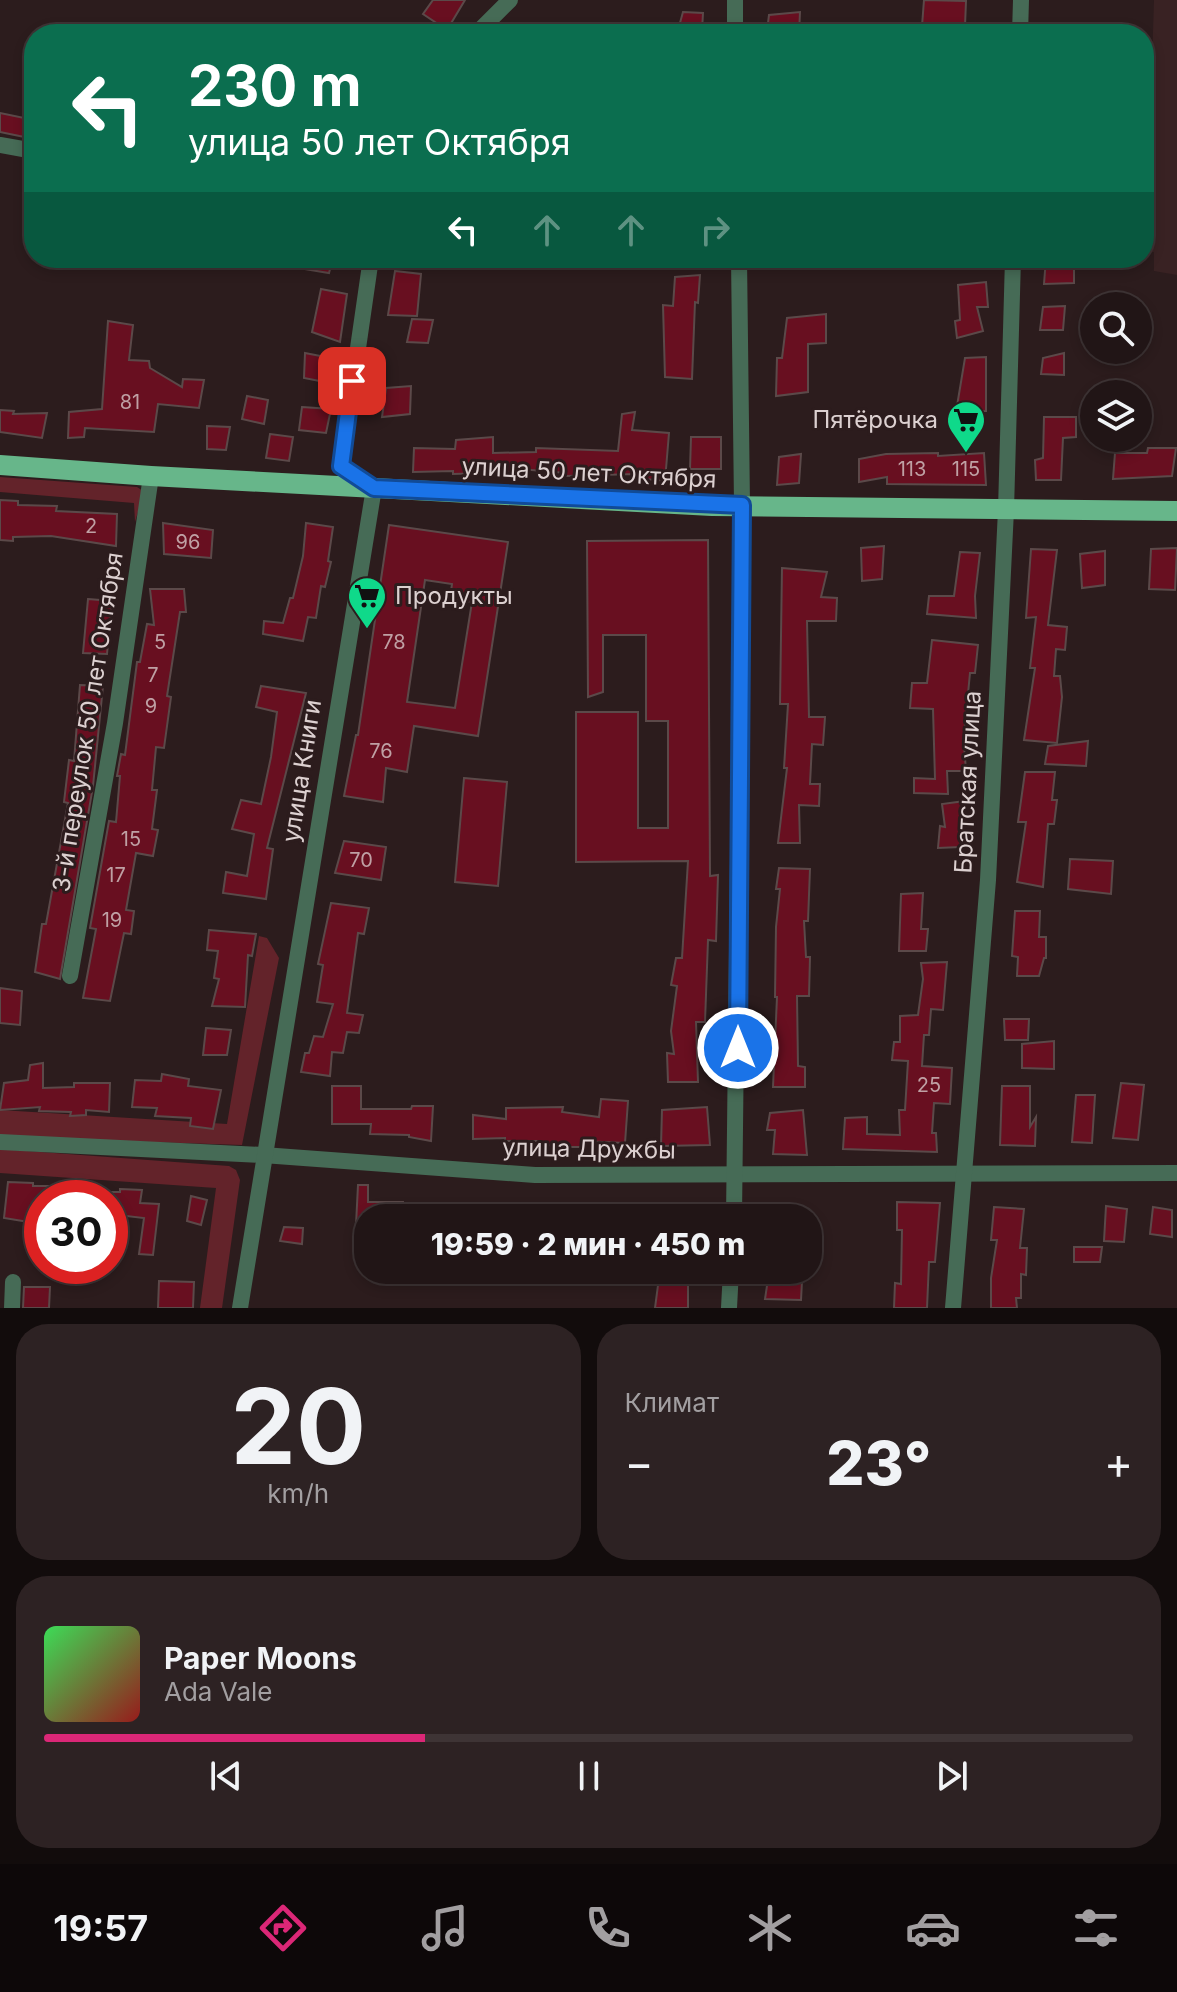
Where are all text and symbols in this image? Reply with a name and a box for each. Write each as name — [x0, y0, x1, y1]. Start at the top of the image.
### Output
text: 230 m — [188, 52, 362, 120]
icon: left — [56, 56, 160, 160]
text: улица 50 лет Октября — [188, 120, 571, 164]
icon: left — [441, 208, 485, 252]
icon: ahead — [525, 208, 569, 252]
icon: ahead — [609, 208, 653, 252]
icon: right — [693, 208, 737, 252]
map controls — [1080, 292, 1152, 452]
button: search — [1080, 292, 1152, 364]
pin — [318, 347, 386, 415]
icon: arrive — [330, 359, 374, 403]
button: layers — [1080, 380, 1152, 452]
house number: 81 — [120, 390, 140, 414]
supermarket icon: Пятёрочка — [945, 399, 987, 454]
place label: Пятёрочка — [812, 405, 938, 434]
street label: улица 50 лет Октября — [461, 451, 717, 494]
house number: 113 — [898, 457, 926, 481]
house number: 115 — [952, 457, 980, 481]
house number: 2 — [85, 514, 97, 538]
house number: 96 — [176, 530, 200, 554]
street label: 3-й переулок 50 лет Октября — [46, 550, 129, 894]
supermarket icon: Продукты — [346, 575, 388, 630]
place label: Продукты — [395, 581, 513, 610]
house number: 5 — [154, 630, 166, 654]
house number: 78 — [382, 630, 406, 654]
house number: 7 — [147, 663, 159, 687]
street label: Братская улица — [948, 690, 987, 874]
house number: 9 — [145, 694, 157, 718]
street label: улица Книги — [276, 697, 327, 845]
house number: 76 — [369, 739, 393, 763]
house number: 15 — [121, 827, 141, 851]
house number: 70 — [349, 848, 373, 872]
house number: 17 — [106, 863, 126, 887]
house number: 19 — [102, 908, 122, 932]
position arrow — [696, 1006, 780, 1090]
house number: 25 — [917, 1073, 941, 1097]
street label: улица Дружбы — [502, 1132, 676, 1165]
speed limit sign: 30 — [24, 1180, 128, 1284]
text: 19:59 · 2 мин · 450 m — [431, 1226, 745, 1262]
text: 20 — [230, 1363, 366, 1489]
text: Климат — [625, 1387, 719, 1418]
text: 23° — [826, 1427, 931, 1499]
text: − — [625, 1436, 654, 1490]
text: + — [1104, 1436, 1133, 1490]
text: km/h — [267, 1478, 329, 1509]
text: Paper Moons — [164, 1640, 357, 1676]
text: Ada Vale — [164, 1676, 272, 1707]
icon: previous — [204, 1754, 248, 1798]
icon: pause — [567, 1754, 611, 1798]
icon: next — [930, 1754, 974, 1798]
icon: directions — [255, 1900, 311, 1956]
icon: music — [417, 1900, 473, 1956]
icon: phone — [580, 1900, 636, 1956]
icon: climate — [742, 1900, 798, 1956]
icon: car — [905, 1900, 961, 1956]
icon: filters — [1068, 1900, 1124, 1956]
text: 19:57 — [53, 1906, 148, 1950]

